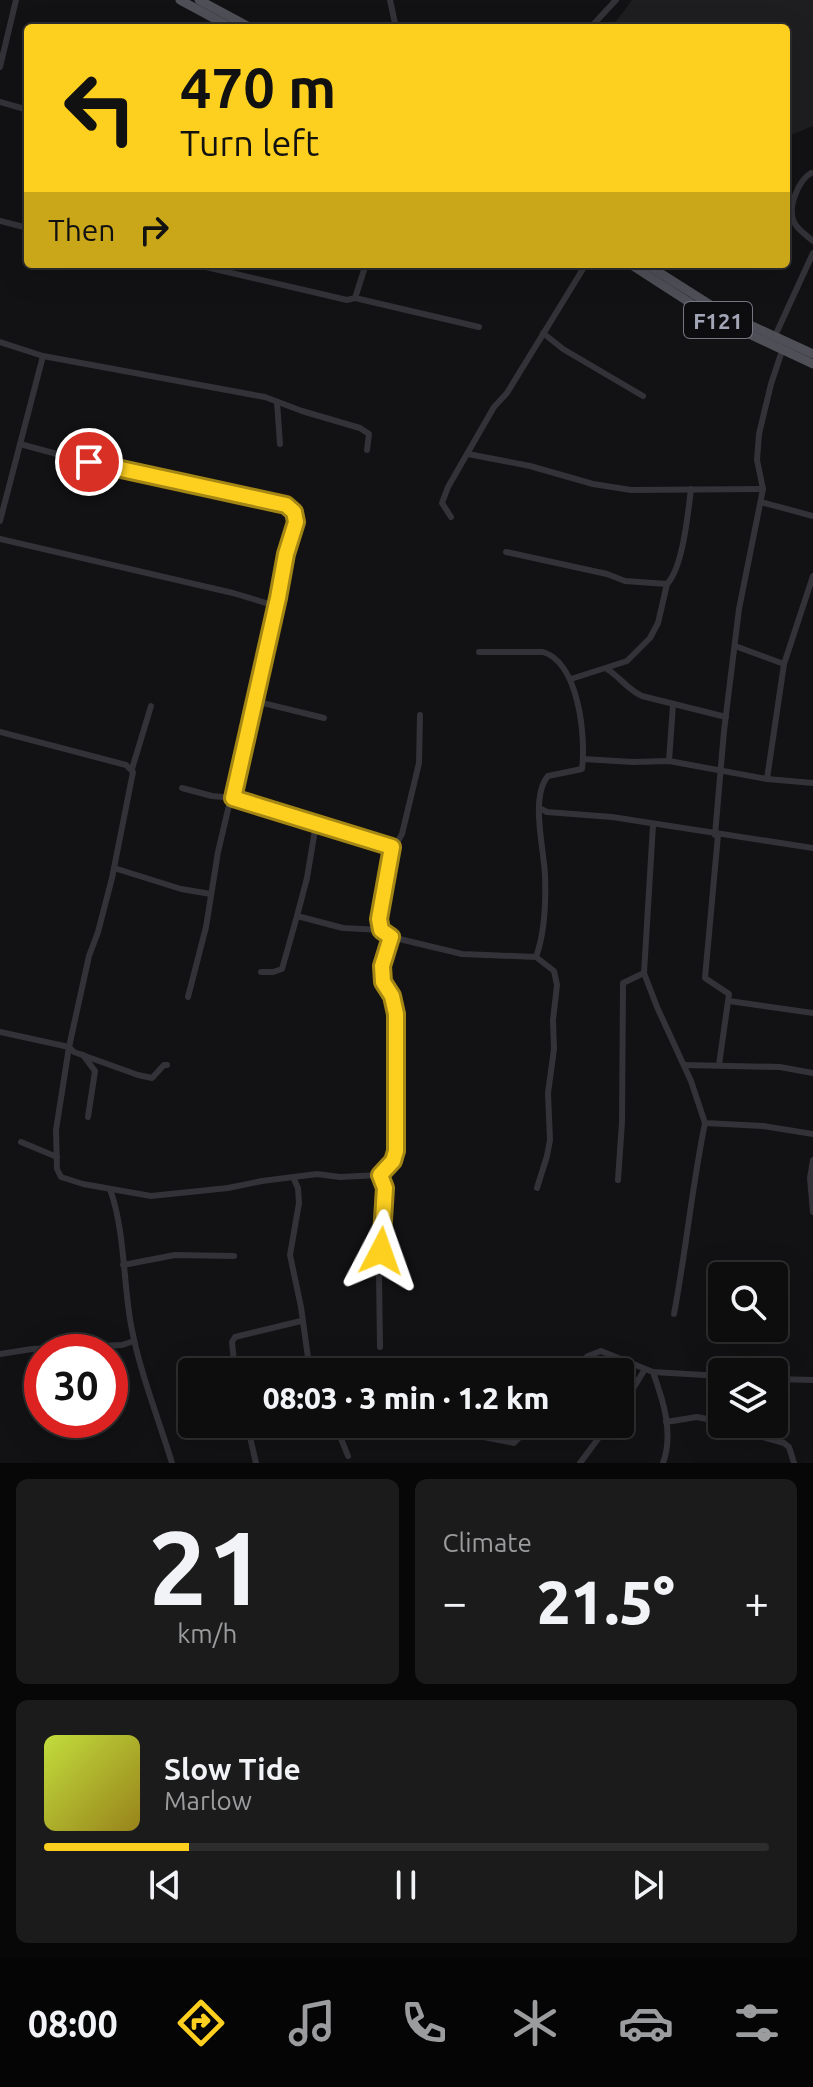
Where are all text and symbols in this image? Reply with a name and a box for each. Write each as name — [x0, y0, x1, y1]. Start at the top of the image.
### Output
icon: left — [48, 56, 152, 160]
text: 470 m — [180, 56, 336, 119]
text: Turn left — [180, 122, 319, 163]
icon: right — [132, 208, 176, 252]
text: Then — [48, 213, 116, 247]
road number: F121 — [684, 302, 752, 338]
pin — [55, 428, 123, 496]
icon: arrive — [67, 440, 111, 484]
position arrow — [339, 1209, 423, 1293]
map controls — [708, 1262, 788, 1438]
button: search — [708, 1262, 788, 1342]
speed limit sign: 30 — [24, 1334, 128, 1438]
button: layers — [708, 1358, 788, 1438]
text: 08:03 · 3 min · 1.2 km — [263, 1381, 549, 1415]
text: 21 — [149, 1508, 266, 1625]
text: Climate — [443, 1528, 532, 1557]
text: 21.5° — [537, 1568, 675, 1635]
text: − — [443, 1577, 467, 1626]
text: + — [744, 1577, 769, 1626]
text: km/h — [177, 1619, 237, 1648]
text: Slow Tide — [164, 1752, 301, 1786]
text: Marlow — [164, 1786, 252, 1815]
icon: previous — [143, 1863, 187, 1907]
icon: pause — [384, 1863, 428, 1907]
icon: next — [626, 1863, 670, 1907]
icon: directions — [173, 1995, 229, 2051]
icon: music — [284, 1995, 340, 2051]
icon: phone — [396, 1995, 452, 2051]
icon: climate — [507, 1995, 563, 2051]
icon: car — [618, 1995, 674, 2051]
icon: filters — [729, 1995, 785, 2051]
text: 08:00 — [28, 2003, 118, 2044]

